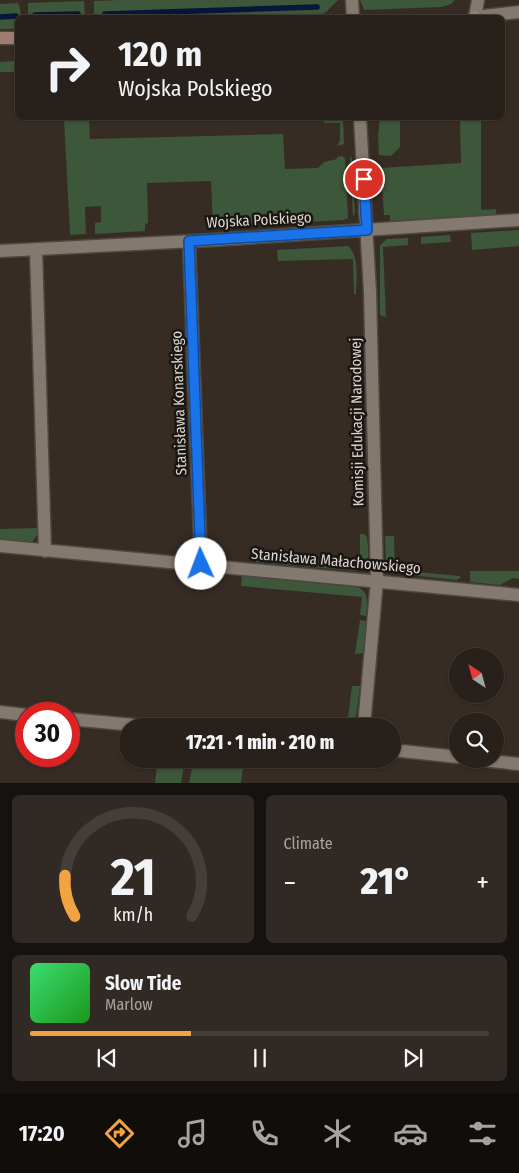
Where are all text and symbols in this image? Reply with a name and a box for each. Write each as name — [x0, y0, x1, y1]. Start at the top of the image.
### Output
text: 120 m — [118, 33, 202, 75]
icon: right — [35, 35, 100, 100]
text: Wojska Polskiego — [118, 75, 273, 102]
pin — [343, 158, 385, 200]
icon: arrive — [350, 165, 378, 193]
street label: Wojska Polskiego — [206, 208, 312, 232]
street label: Stanisława Konarskiego — [167, 330, 191, 476]
street label: Komisji Edukacji Narodowej — [347, 337, 367, 507]
position arrow — [174, 537, 226, 589]
street label: Stanisława Małachowskiego — [250, 545, 422, 577]
north arrow — [449, 648, 504, 702]
map controls — [449, 648, 504, 768]
speed limit sign: 30 — [15, 702, 80, 767]
button: search — [449, 713, 504, 768]
text: 17:21 · 1 min · 210 m — [186, 731, 334, 754]
text: Climate — [284, 834, 333, 853]
text: 21 — [109, 846, 155, 909]
text: 21° — [360, 858, 412, 904]
text: − — [284, 866, 296, 899]
text: + — [476, 866, 489, 899]
text: km/h — [113, 904, 153, 926]
text: Slow Tide — [105, 972, 181, 995]
text: Marlow — [105, 995, 153, 1014]
icon: previous — [93, 1044, 121, 1072]
icon: pause — [246, 1044, 274, 1072]
icon: next — [399, 1044, 427, 1072]
icon: directions — [102, 1116, 137, 1151]
icon: music — [175, 1116, 210, 1151]
icon: phone — [247, 1116, 282, 1151]
icon: climate — [320, 1116, 355, 1151]
icon: car — [393, 1116, 428, 1151]
icon: filters — [465, 1116, 500, 1151]
text: 17:20 — [19, 1120, 65, 1147]

